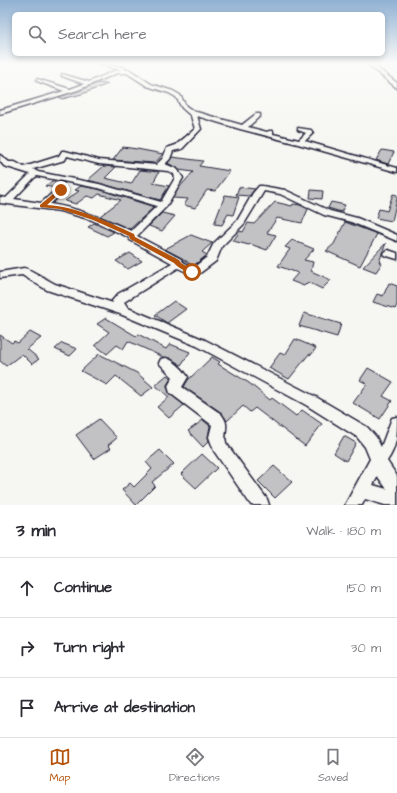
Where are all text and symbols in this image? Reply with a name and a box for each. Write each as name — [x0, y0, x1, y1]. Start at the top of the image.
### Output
search box — [12, 12, 385, 56]
icon: search — [26, 23, 48, 45]
text: Search here — [58, 24, 147, 45]
route end — [52, 181, 70, 199]
route start — [183, 263, 201, 281]
text: 3 min — [16, 519, 56, 543]
text: Walk · 180 m — [306, 522, 381, 540]
icon: ahead — [16, 577, 38, 599]
text: Continue — [54, 577, 112, 598]
text: 150 m — [347, 579, 381, 597]
icon: right — [16, 637, 38, 659]
text: Turn right — [54, 637, 125, 658]
text: 30 m — [351, 639, 381, 657]
icon: arrive — [16, 697, 38, 719]
text: Arrive at destination — [54, 697, 195, 718]
tab: Map — [49, 746, 71, 785]
tab: Directions — [169, 746, 220, 785]
tab: Saved — [318, 746, 348, 785]

